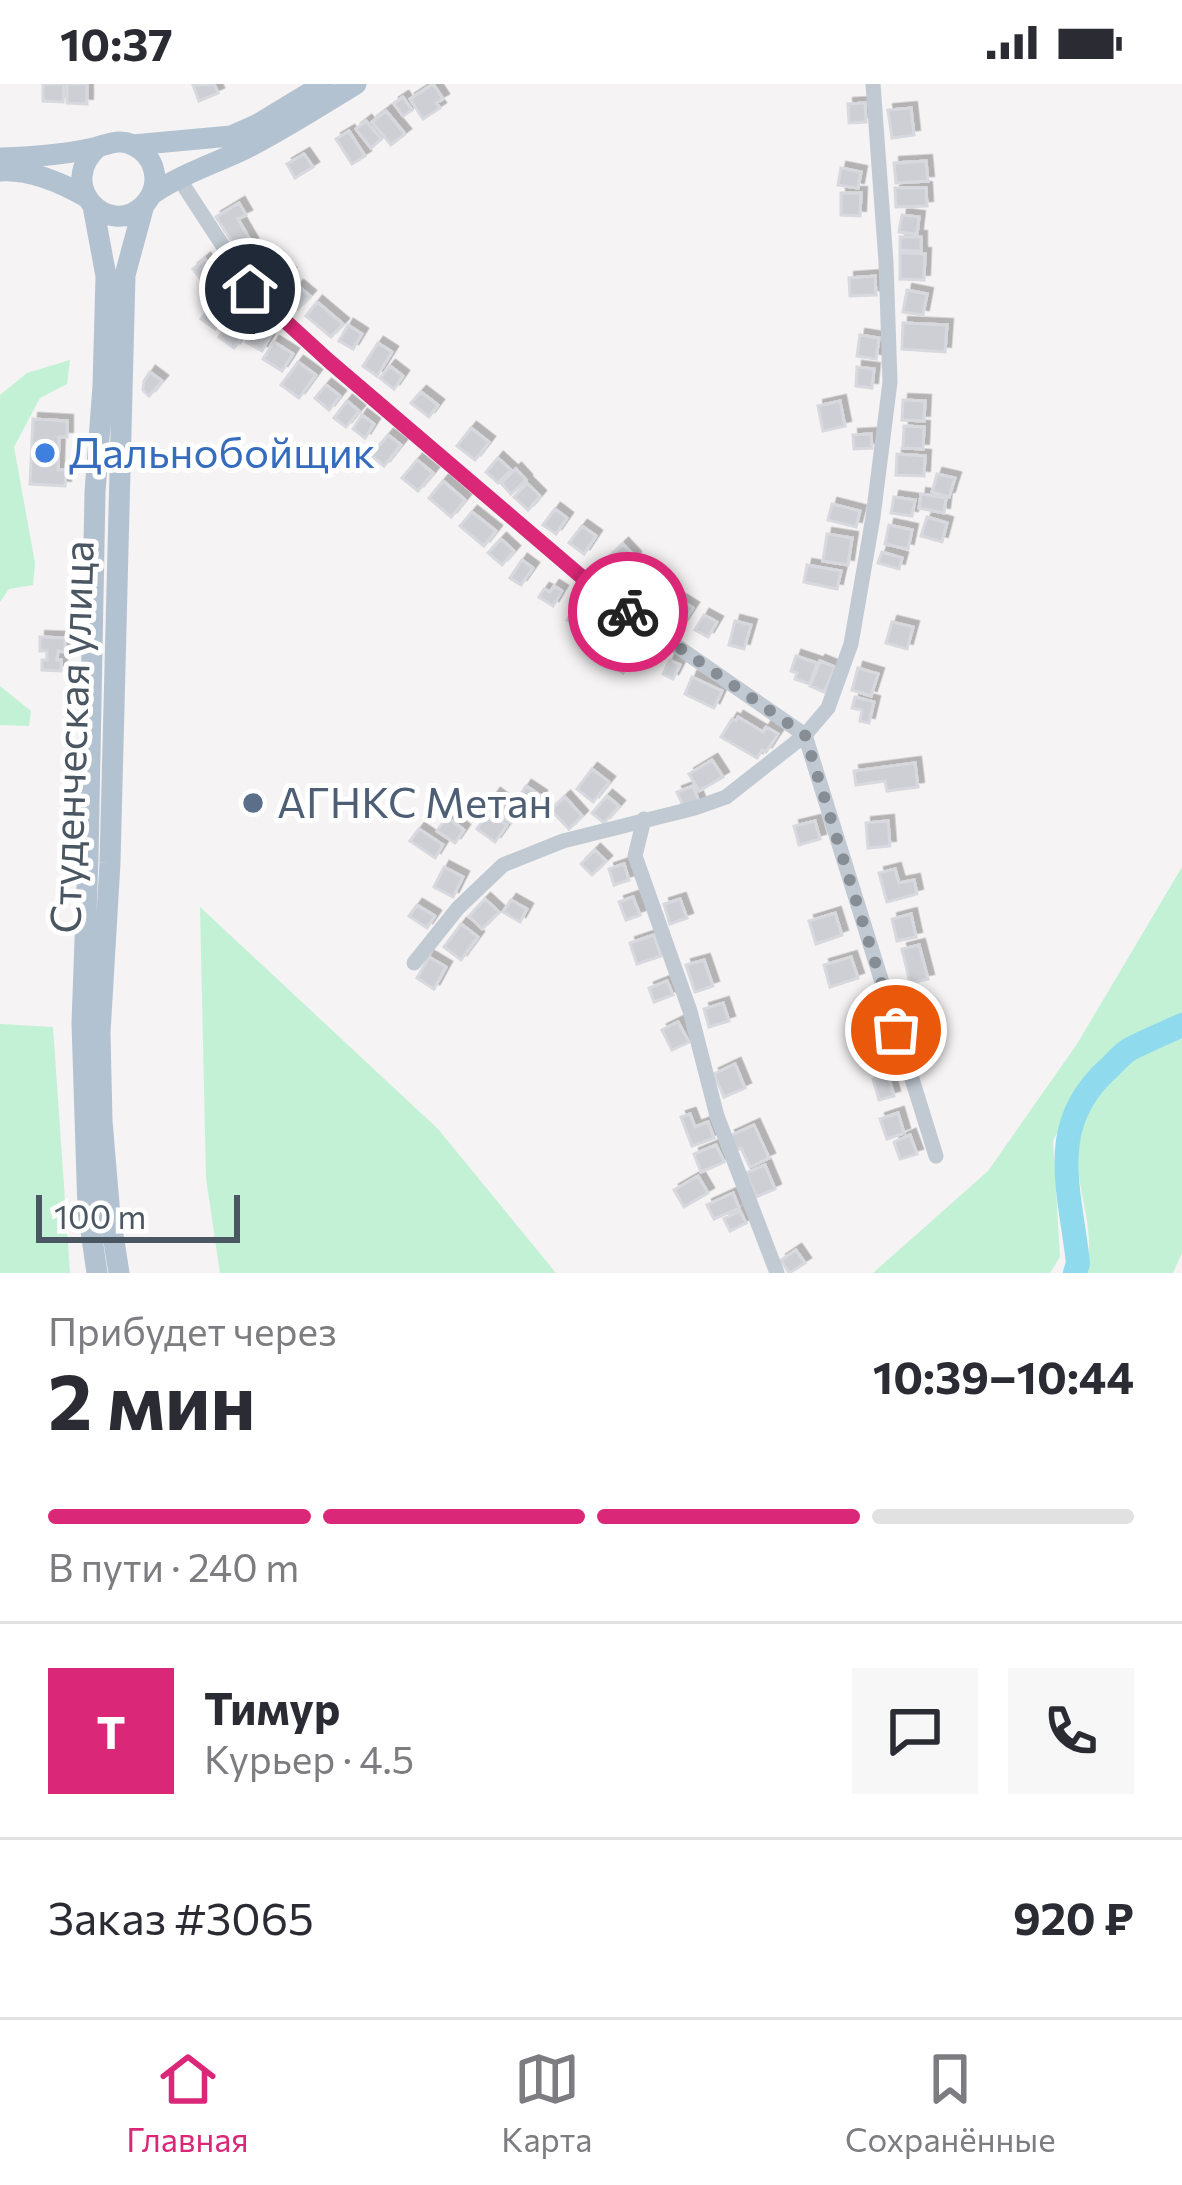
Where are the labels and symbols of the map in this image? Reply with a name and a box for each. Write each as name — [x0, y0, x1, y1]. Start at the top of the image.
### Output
pin — [199, 238, 301, 340]
place label: Дальнобойщик — [69, 425, 375, 477]
marker: Дальнобойщик — [32, 440, 58, 466]
street label: Студенческая улица — [37, 539, 103, 934]
courier — [568, 552, 688, 672]
place label: АГНКС Метан — [277, 775, 553, 827]
marker: АГНКС Метан — [240, 790, 266, 816]
pin — [845, 979, 947, 1081]
scale bar — [36, 1189, 240, 1242]

